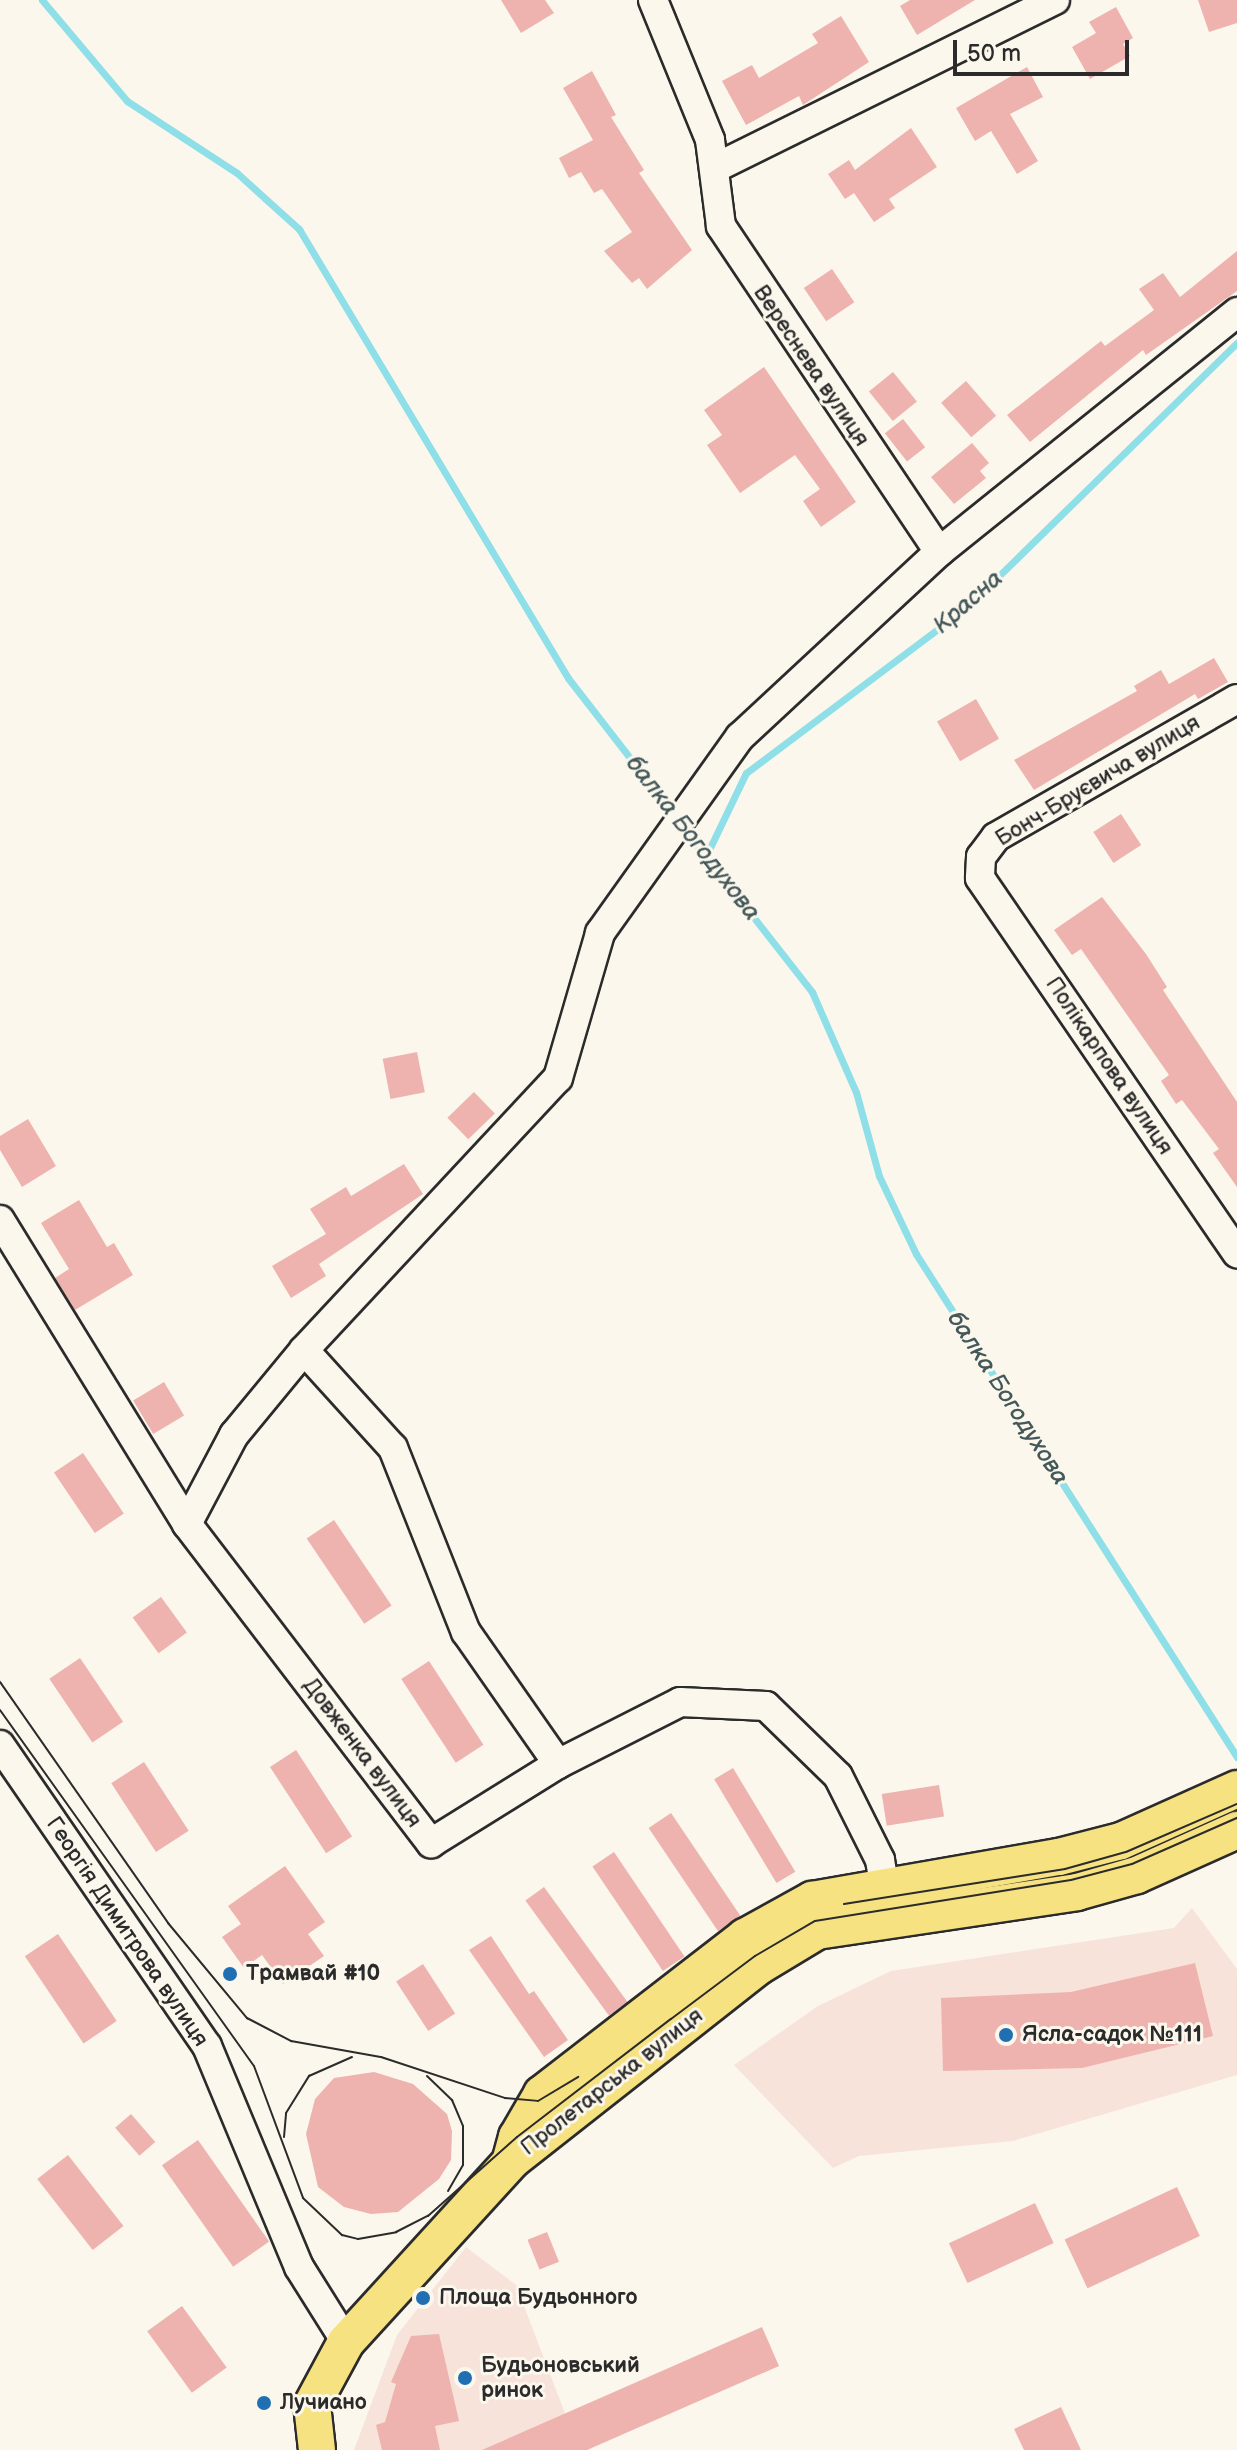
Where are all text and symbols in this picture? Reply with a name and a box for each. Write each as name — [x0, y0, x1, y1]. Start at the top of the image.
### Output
scale bar — [957, 24, 1133, 74]
text: 50 m — [967, 39, 1021, 68]
street label: Вереснева вулиця — [747, 281, 875, 451]
water label: Красна — [927, 564, 1009, 640]
street label: Бонч-Бруєвича вулиця — [991, 710, 1205, 852]
water label: балка Богодухова — [620, 750, 766, 926]
street label: Полікарпова вулиця — [1040, 972, 1178, 1160]
water label: балка Богодухова — [941, 1306, 1075, 1490]
street label: Довженка вулиця — [297, 1673, 427, 1833]
street label: Георгія Димитрова вулиця — [40, 1812, 214, 2052]
place label: Трамвай #10 — [246, 1961, 380, 1987]
marker: Трамвай #10 — [221, 1965, 239, 1983]
street label: Пролетарська вулиця — [516, 2003, 708, 2161]
place label: Ясла-садок №111 — [1022, 2022, 1202, 2048]
marker: Ясла-садок №111 — [997, 2026, 1015, 2044]
place label: Площа Будьонного — [439, 2285, 637, 2311]
marker: Площа Будьонного — [414, 2289, 432, 2307]
place label: Будьоновський ринок — [481, 2352, 640, 2404]
marker: Будьоновський ринок — [456, 2369, 474, 2387]
place label: Лучиано — [280, 2390, 367, 2416]
marker: Лучиано — [255, 2394, 273, 2412]

